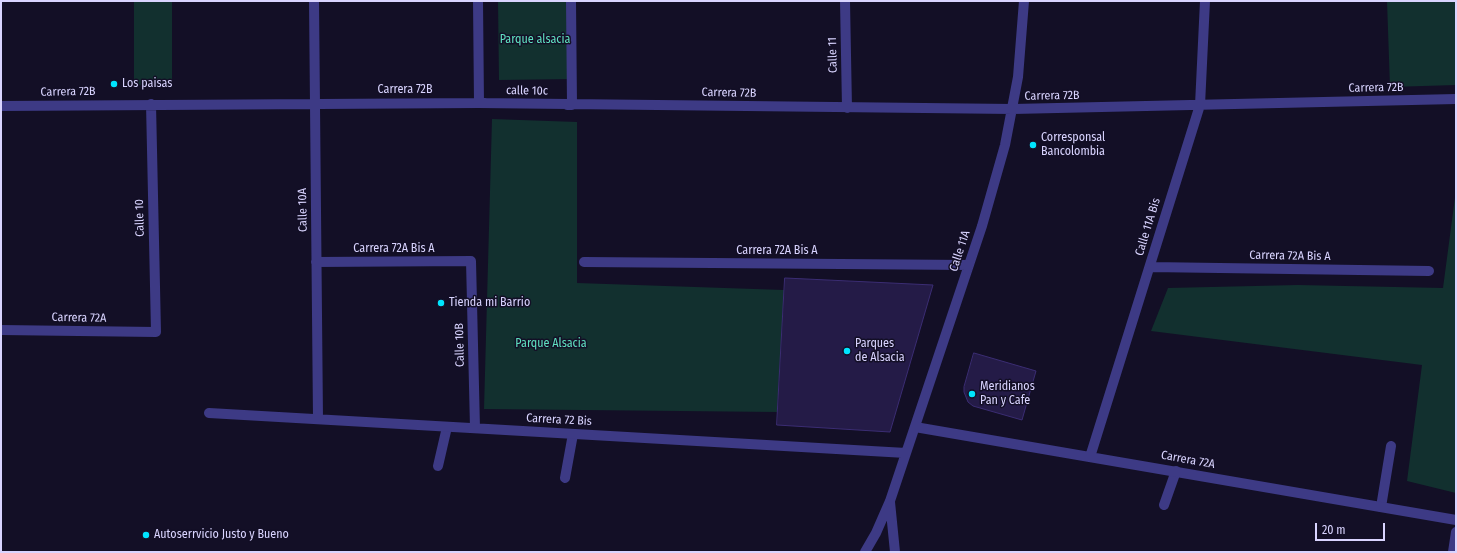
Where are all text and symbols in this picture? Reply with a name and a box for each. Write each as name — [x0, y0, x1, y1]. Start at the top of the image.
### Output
park label: Parque alsacia — [500, 33, 570, 47]
street label: Calle 11 — [825, 37, 841, 73]
place label: Los paisas — [122, 77, 172, 91]
marker: Los paisas — [109, 79, 119, 89]
street label: Carrera 72B — [1348, 80, 1404, 96]
street label: Carrera 72B — [378, 83, 432, 97]
street label: calle 10c — [506, 83, 548, 99]
street label: Carrera 72B — [40, 84, 96, 100]
street label: Carrera 72B — [701, 85, 757, 101]
street label: Carrera 72B — [1024, 88, 1080, 104]
place label: Corresponsal Bancolombia — [1041, 131, 1105, 159]
marker: Corresponsal Bancolombia — [1028, 140, 1038, 150]
street label: Calle 10A — [295, 188, 311, 232]
street label: Calle 11A Bis — [1132, 196, 1164, 258]
street label: Calle 10 — [132, 199, 148, 237]
street label: Calle 11A — [947, 229, 973, 273]
street label: Carrera 72A Bis A — [353, 242, 435, 256]
street label: Carrera 72A Bis A — [736, 244, 818, 258]
street label: Carrera 72A Bis A — [1249, 248, 1331, 264]
place label: Tienda mi Barrio — [449, 296, 530, 310]
marker: Tienda mi Barrio — [436, 298, 446, 308]
street label: Carrera 72A — [52, 310, 106, 326]
street label: Calle 10B — [452, 323, 468, 367]
park label: Parque Alsacia — [515, 337, 587, 351]
place label: Parques de Alsacia — [855, 337, 905, 365]
marker: Parques de Alsacia — [842, 346, 852, 356]
place label: Meridianos Pan y Cafe — [980, 380, 1035, 408]
marker: Meridianos Pan y Cafe — [967, 389, 977, 399]
street label: Carrera 72 Bis — [526, 411, 592, 429]
street label: Carrera 72A — [1160, 448, 1216, 472]
scale bar — [1317, 515, 1387, 541]
text: 20 m — [1322, 523, 1346, 537]
place label: Autoserrvicio Justo y Bueno — [154, 528, 289, 542]
marker: Autoserrvicio Justo y Bueno — [141, 530, 151, 540]

